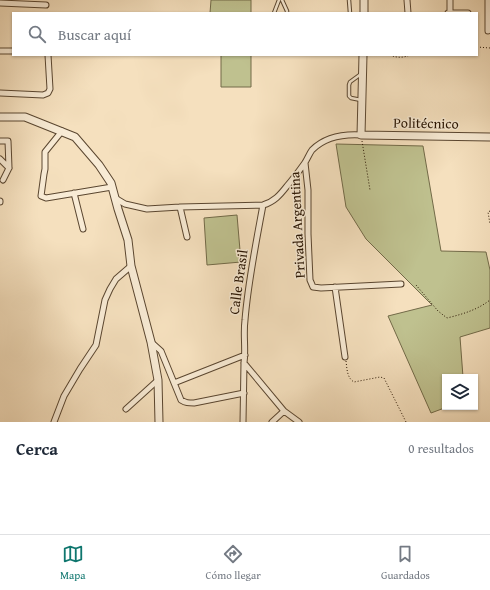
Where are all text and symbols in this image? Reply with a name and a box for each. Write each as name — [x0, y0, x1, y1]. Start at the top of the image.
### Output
search box — [12, 12, 478, 56]
icon: search — [26, 23, 48, 45]
text: Buscar aquí — [58, 24, 131, 45]
street label: Politécnico — [393, 112, 459, 134]
street label: Privada Argentina — [284, 171, 310, 279]
street label: Calle Brasil — [224, 248, 252, 316]
map controls — [442, 374, 478, 410]
button: layers — [442, 374, 478, 410]
text: Cerca — [16, 436, 58, 461]
text: 0 resultados — [408, 439, 474, 458]
tab: Mapa — [60, 543, 85, 583]
tab: Cómo llegar — [206, 543, 261, 583]
tab: Guardados — [381, 543, 430, 583]

